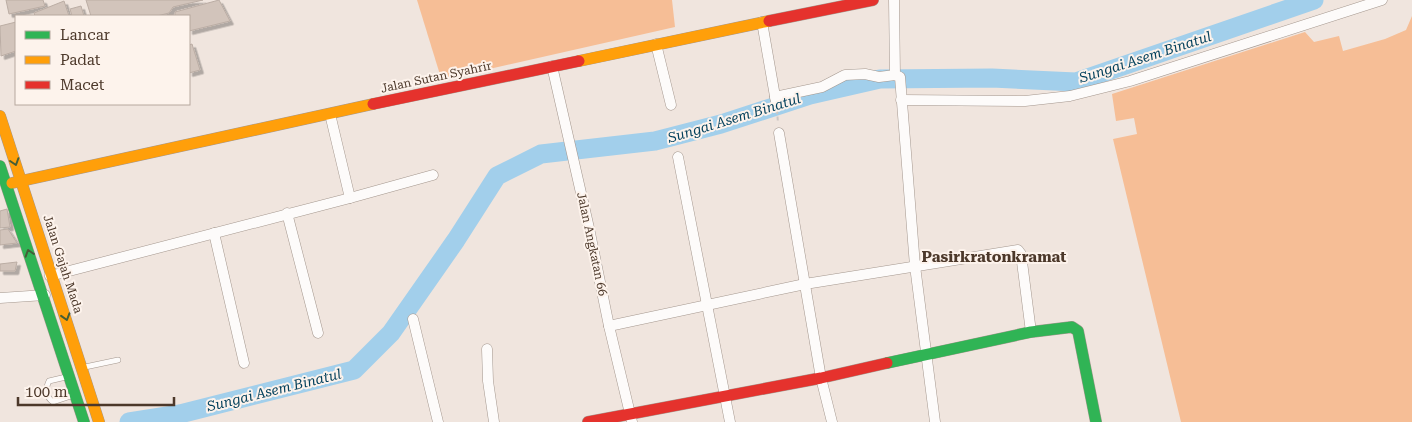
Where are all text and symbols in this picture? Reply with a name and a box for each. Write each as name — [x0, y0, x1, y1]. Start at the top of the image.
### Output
legend — [15, 15, 190, 105]
text: Lancar — [60, 26, 110, 44]
water label: Sungai Asem Binatul — [1076, 28, 1213, 86]
text: Padat — [60, 51, 101, 69]
street label: Jalan Sutan Syahrir — [379, 58, 493, 96]
text: Macet — [60, 76, 105, 94]
water label: Sungai Asem Binatul — [665, 90, 802, 146]
one-way arrow — [10, 157, 20, 166]
street label: Jalan Angkatan 66 — [574, 191, 610, 297]
street label: Jalan Gajah Mada — [40, 213, 86, 315]
district label: Pasirkratonkramat — [922, 248, 1066, 266]
one-way arrow — [24, 249, 34, 258]
one-way arrow — [60, 312, 70, 320]
water label: Sungai Asem Binatul — [204, 366, 343, 415]
scale bar — [18, 374, 174, 406]
text: 100 m — [25, 383, 68, 401]

